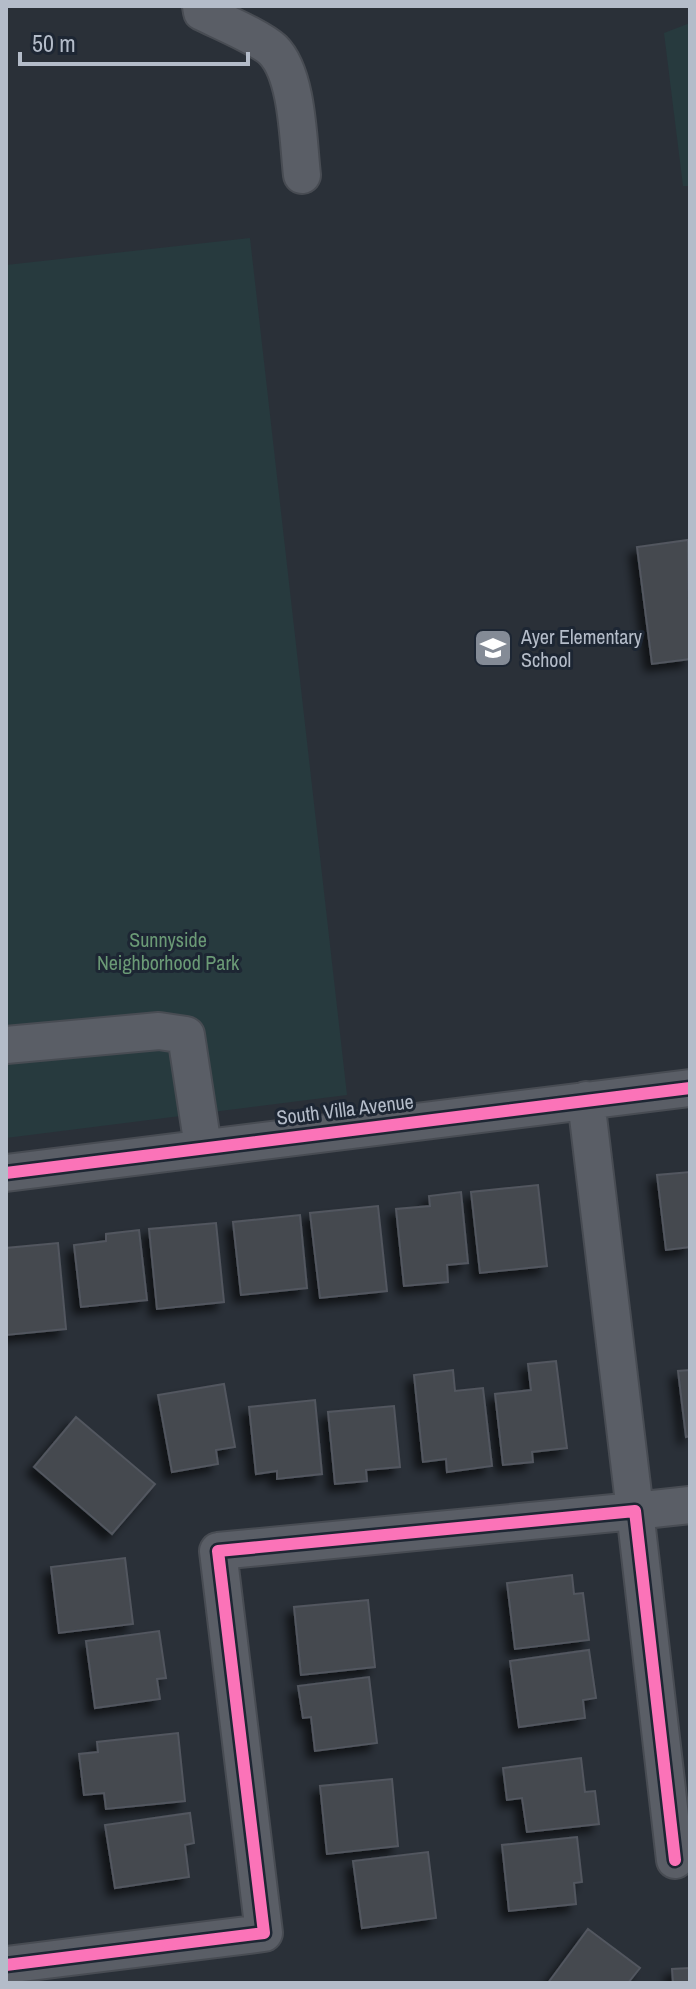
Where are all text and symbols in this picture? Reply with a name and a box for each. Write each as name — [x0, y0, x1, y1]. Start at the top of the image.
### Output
scale bar — [20, 16, 248, 66]
text: 50 m — [32, 27, 76, 59]
place label: Ayer Elementary School — [520, 623, 643, 673]
school or university icon: Ayer Elementary School — [472, 627, 514, 669]
park label: Sunnyside Neighborhood Park — [97, 926, 240, 976]
street label: South Villa Avenue — [275, 1087, 415, 1131]

